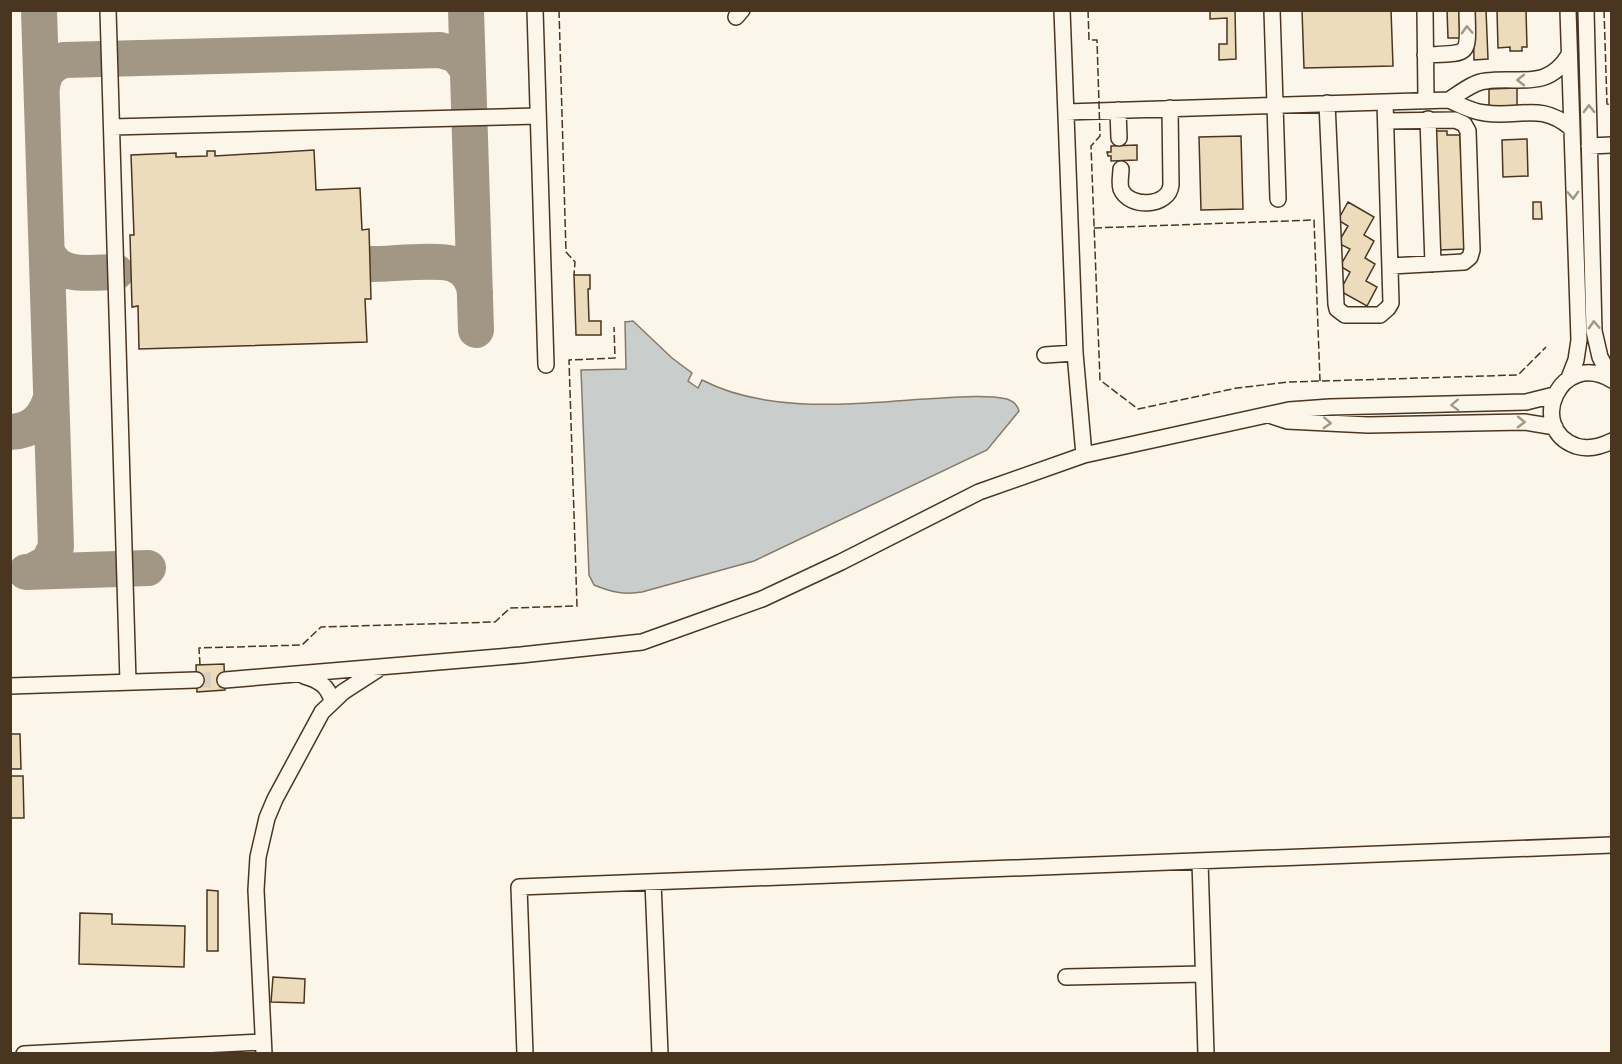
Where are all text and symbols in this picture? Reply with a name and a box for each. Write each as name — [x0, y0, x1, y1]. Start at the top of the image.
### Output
one-way arrow — [1461, 25, 1474, 34]
one-way arrow — [1516, 74, 1525, 86]
one-way arrow — [1582, 104, 1595, 113]
one-way arrow — [1567, 190, 1580, 199]
one-way arrow — [1588, 320, 1601, 329]
one-way arrow — [1450, 398, 1459, 411]
one-way arrow — [1517, 416, 1526, 428]
one-way arrow — [1322, 417, 1331, 430]

